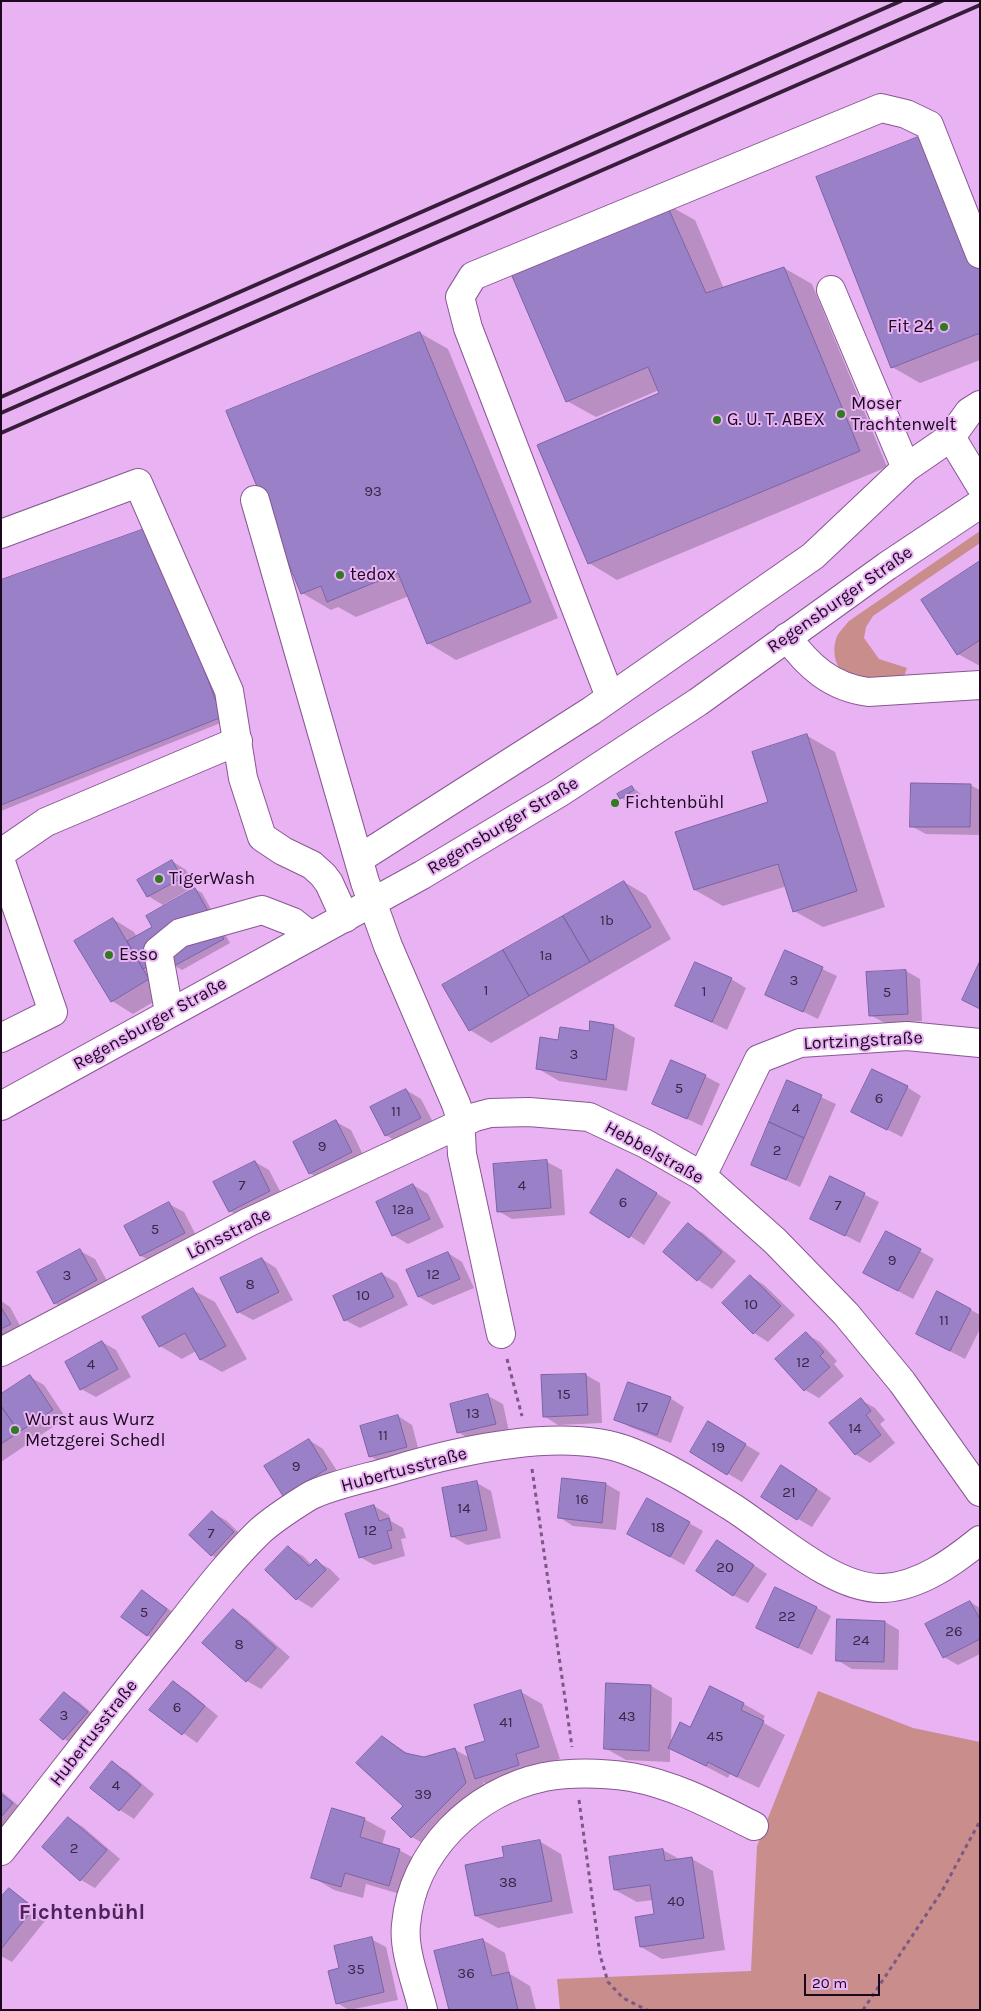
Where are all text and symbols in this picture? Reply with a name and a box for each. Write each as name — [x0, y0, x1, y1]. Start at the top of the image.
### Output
place label: Fit 24 — [888, 316, 934, 338]
marker: Fit 24 — [938, 321, 950, 333]
place label: Moser Trachtenwelt — [851, 393, 956, 436]
marker: Moser Trachtenwelt — [835, 408, 847, 420]
place label: G. U. T. ABEX — [727, 409, 825, 431]
marker: G. U. T. ABEX — [711, 414, 723, 426]
house number: 93 — [364, 483, 382, 501]
street label: Regensburger Straße — [763, 542, 917, 658]
place label: tedox — [350, 564, 396, 586]
marker: tedox — [334, 569, 346, 581]
street label: Regensburger Straße — [424, 772, 582, 880]
place label: Fichtenbühl — [625, 792, 724, 814]
marker: Fichtenbühl — [609, 797, 621, 809]
place label: TigerWash — [169, 868, 255, 890]
marker: TigerWash — [153, 873, 165, 885]
house number: 1b — [600, 912, 614, 930]
place label: Esso — [119, 944, 158, 966]
house number: 1a — [539, 947, 553, 965]
marker: Esso — [103, 949, 115, 961]
house number: 3 — [790, 972, 798, 990]
street label: Regensburger Straße — [69, 973, 231, 1075]
house number: 1 — [484, 982, 488, 1000]
house number: 1 — [702, 983, 706, 1001]
house number: 5 — [883, 984, 891, 1002]
street label: Lortzingstraße — [803, 1027, 923, 1055]
house number: 3 — [570, 1046, 578, 1064]
house number: 5 — [675, 1080, 683, 1098]
house number: 6 — [875, 1090, 883, 1108]
house number: 4 — [792, 1100, 800, 1118]
house number: 11 — [391, 1103, 401, 1121]
street label: Hebbelstraße — [601, 1117, 707, 1189]
house number: 9 — [318, 1138, 326, 1156]
house number: 2 — [773, 1142, 781, 1160]
house number: 7 — [238, 1177, 246, 1195]
house number: 4 — [518, 1177, 526, 1195]
house number: 6 — [619, 1194, 627, 1212]
house number: 7 — [834, 1197, 842, 1215]
house number: 12a — [392, 1201, 414, 1219]
street label: Lönsstraße — [183, 1204, 275, 1264]
house number: 5 — [151, 1221, 159, 1239]
house number: 9 — [888, 1252, 896, 1270]
house number: 12 — [426, 1266, 440, 1284]
house number: 3 — [63, 1267, 71, 1285]
house number: 8 — [245, 1276, 255, 1294]
house number: 10 — [356, 1287, 370, 1305]
house number: 10 — [744, 1296, 758, 1314]
house number: 11 — [939, 1312, 949, 1330]
house number: 12 — [796, 1354, 810, 1372]
house number: 4 — [87, 1356, 95, 1374]
house number: 15 — [557, 1386, 571, 1404]
house number: 17 — [636, 1399, 648, 1417]
house number: 13 — [466, 1405, 480, 1423]
place label: Wurst aus Wurz Metzgerei Schedl — [25, 1409, 166, 1452]
house number: 14 — [848, 1420, 862, 1438]
marker: Wurst aus Wurz Metzgerei Schedl — [9, 1424, 21, 1436]
house number: 11 — [378, 1427, 388, 1445]
house number: 19 — [711, 1439, 725, 1457]
street label: Hubertusstraße — [339, 1443, 469, 1497]
house number: 9 — [292, 1458, 300, 1476]
house number: 21 — [782, 1484, 796, 1502]
house number: 16 — [575, 1491, 589, 1509]
house number: 14 — [457, 1500, 471, 1518]
house number: 18 — [651, 1519, 665, 1537]
house number: 12 — [363, 1522, 377, 1540]
house number: 7 — [207, 1525, 215, 1543]
house number: 20 — [716, 1559, 734, 1577]
house number: 5 — [140, 1604, 148, 1622]
house number: 22 — [778, 1608, 796, 1626]
house number: 26 — [945, 1623, 963, 1641]
house number: 24 — [852, 1632, 870, 1650]
house number: 8 — [234, 1636, 244, 1654]
street label: Hubertusstraße — [46, 1675, 142, 1791]
house number: 6 — [173, 1699, 181, 1717]
house number: 3 — [60, 1707, 68, 1725]
house number: 43 — [618, 1708, 636, 1726]
house number: 41 — [499, 1714, 513, 1732]
house number: 45 — [707, 1728, 723, 1746]
house number: 4 — [112, 1777, 120, 1795]
house number: 39 — [414, 1786, 432, 1804]
house number: 2 — [70, 1840, 78, 1858]
house number: 38 — [499, 1874, 517, 1892]
house number: 40 — [667, 1893, 685, 1911]
district label: Fichtenbühl — [19, 1900, 145, 1926]
house number: 35 — [347, 1961, 365, 1979]
scale bar — [806, 1964, 882, 1996]
house number: 36 — [457, 1965, 475, 1983]
text: 20 m — [812, 1974, 847, 1992]

